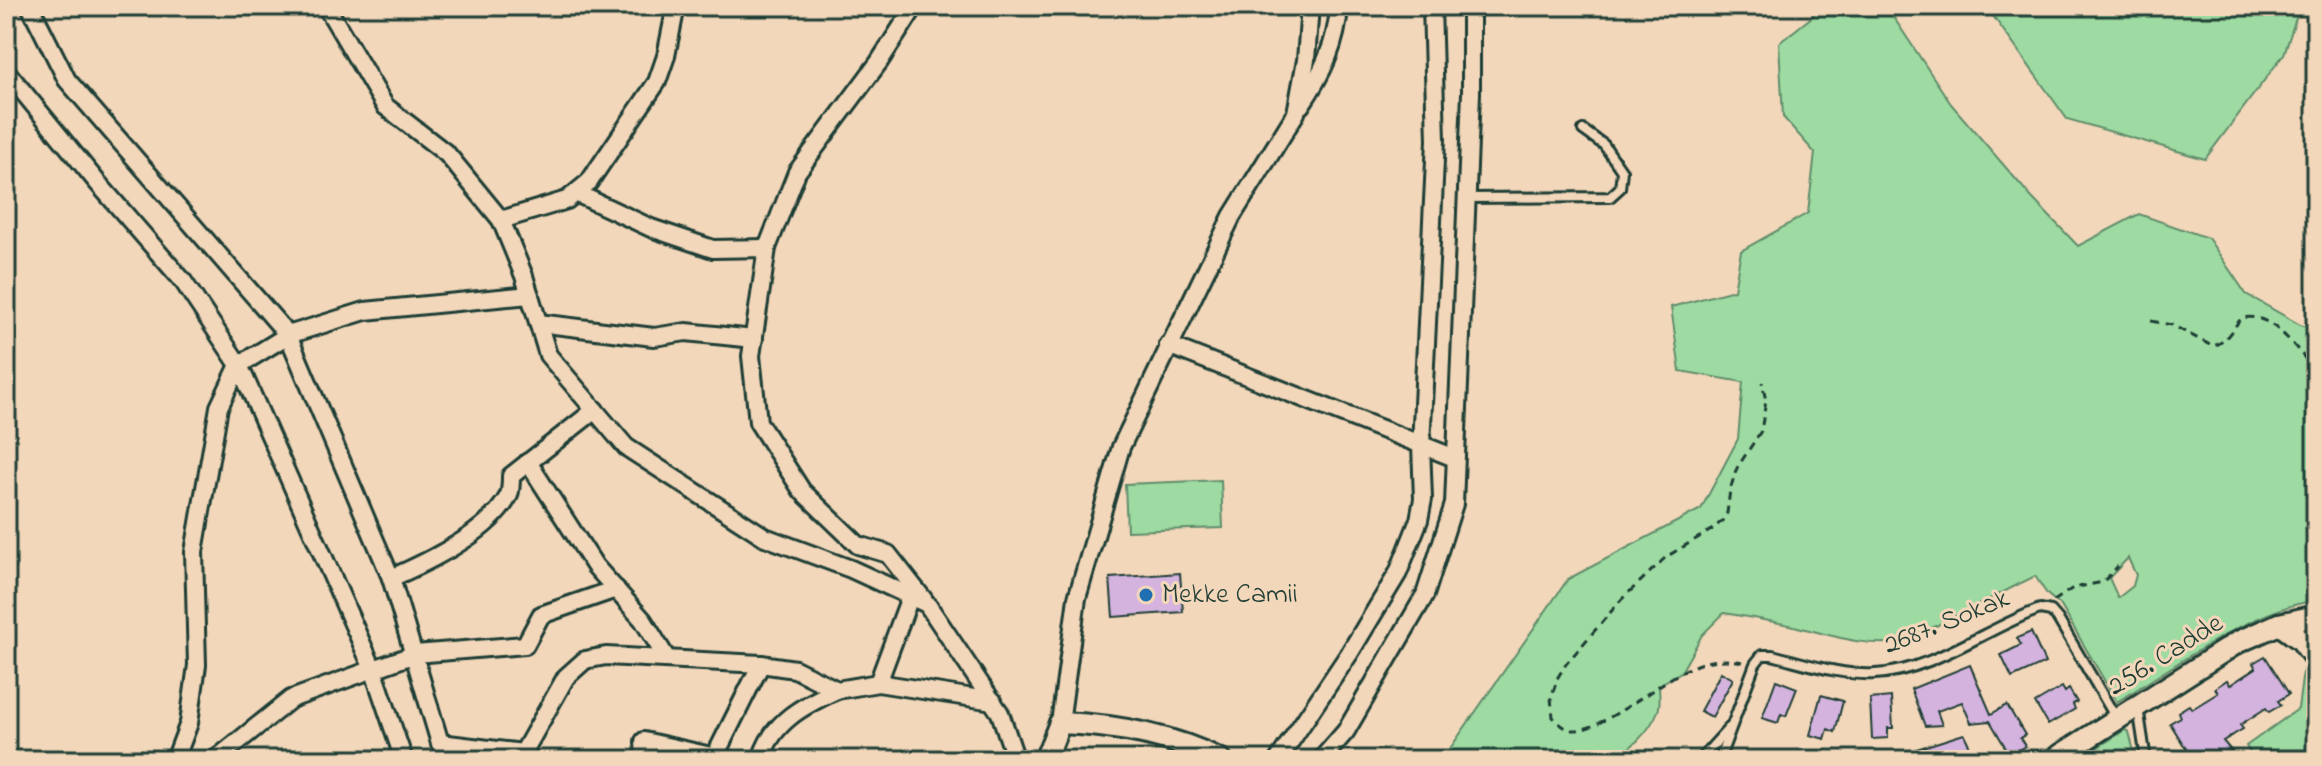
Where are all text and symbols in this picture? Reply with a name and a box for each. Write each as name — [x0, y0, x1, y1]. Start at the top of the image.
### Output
place label: Mekke Camii — [1162, 575, 1298, 616]
street label: 2687. Sokak — [1878, 579, 2017, 667]
marker: Mekke Camii — [1137, 586, 1155, 604]
street label: 256. Cadde — [2100, 604, 2232, 708]

